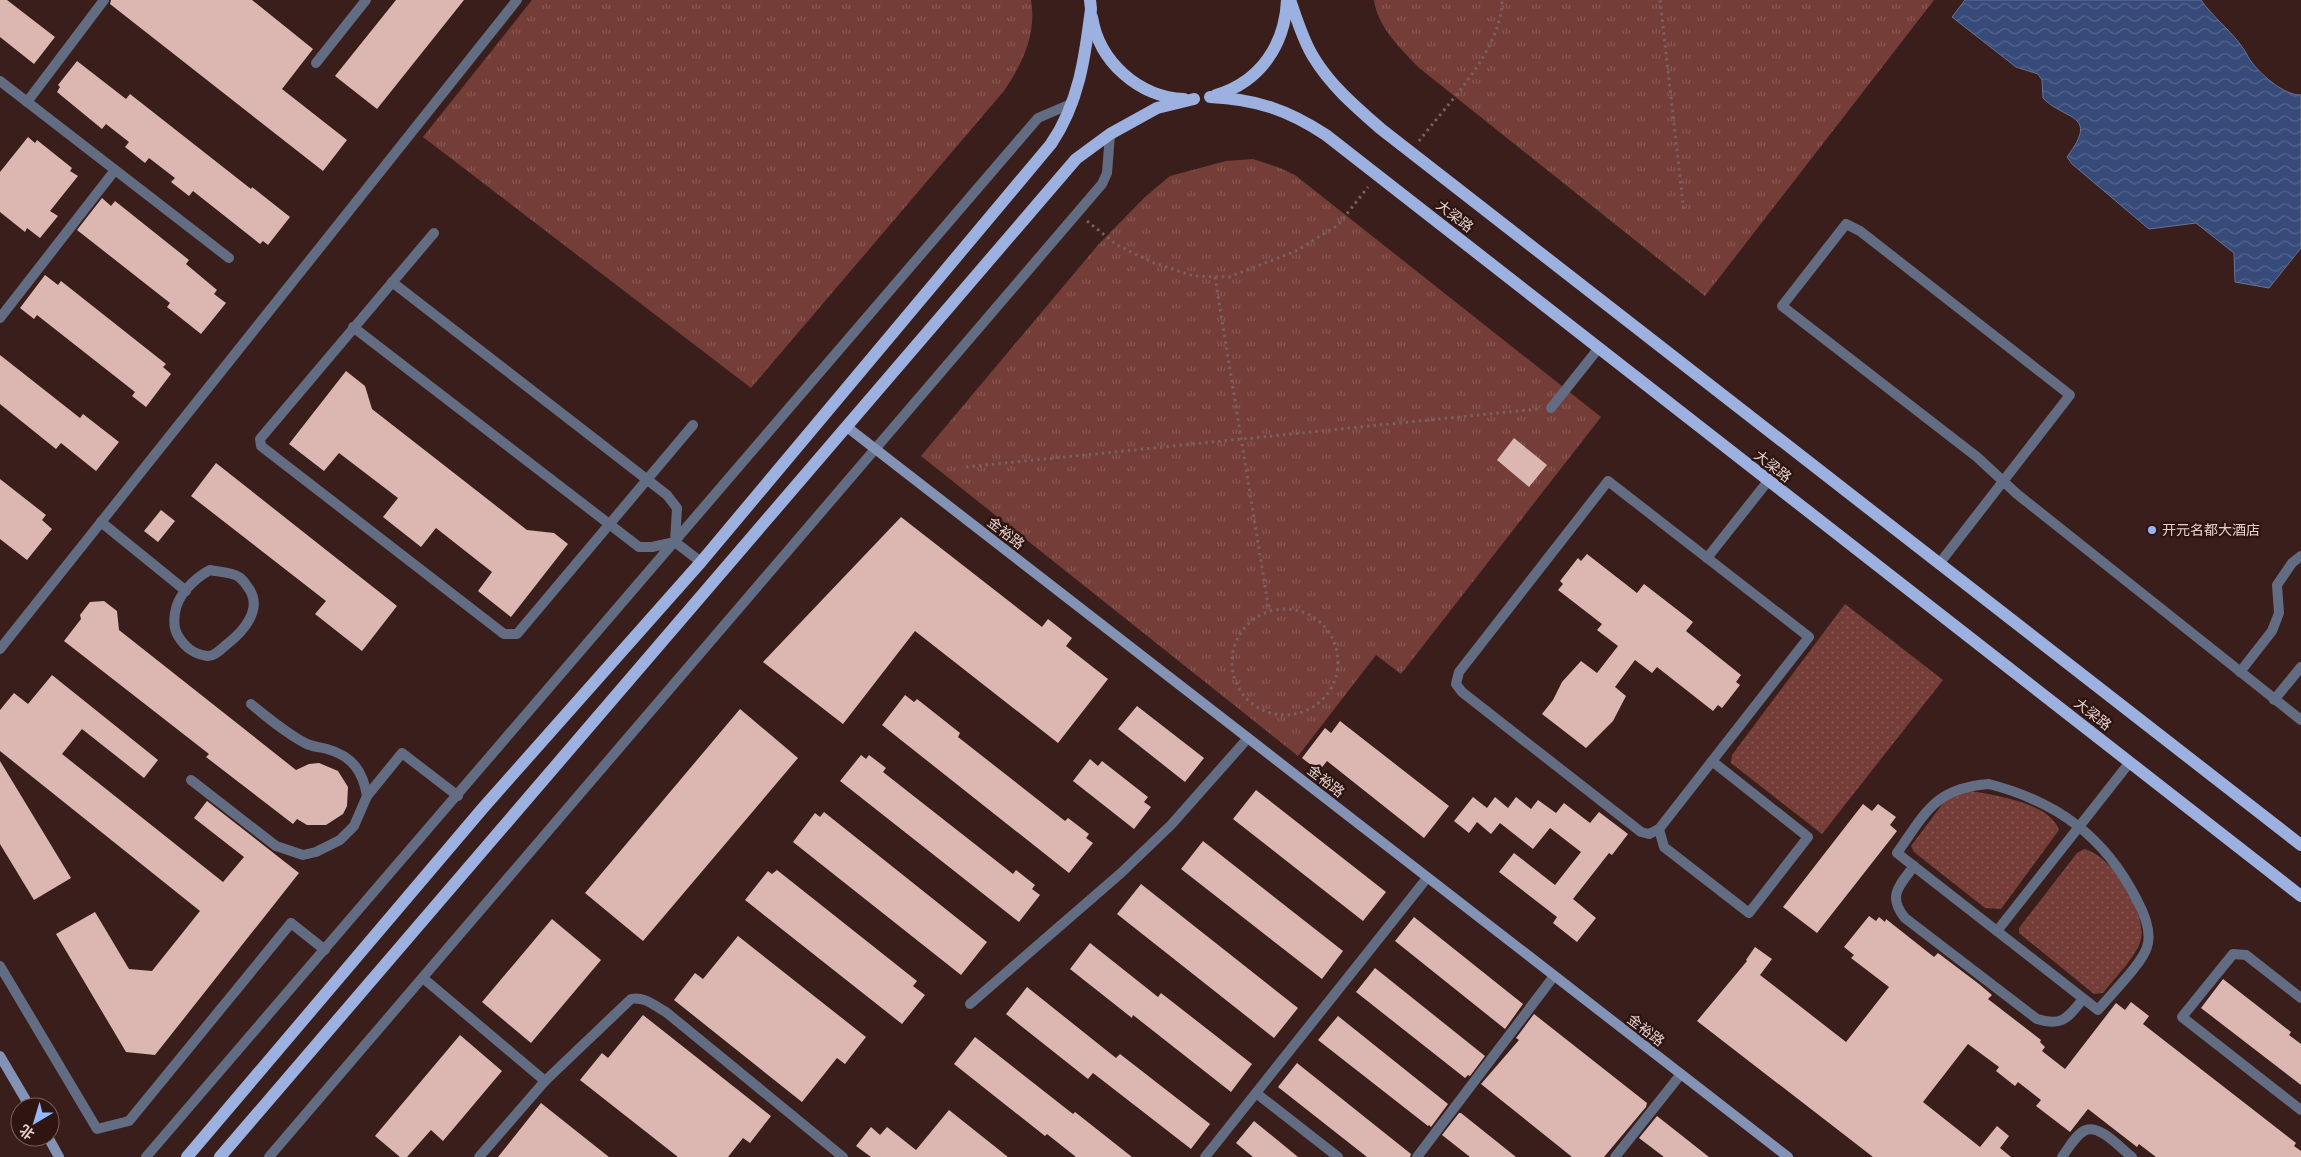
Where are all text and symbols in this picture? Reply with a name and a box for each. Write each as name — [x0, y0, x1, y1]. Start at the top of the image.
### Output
street label: 大梁路 — [1434, 197, 1476, 235]
street label: 大梁路 — [1752, 447, 1794, 485]
street label: 金裕路 — [985, 514, 1027, 552]
place label: 开元名都大酒店 — [2162, 522, 2260, 538]
marker: 开元名都大酒店 — [2146, 524, 2158, 536]
street label: 大梁路 — [2072, 695, 2114, 733]
street label: 金裕路 — [1305, 762, 1347, 800]
street label: 金裕路 — [1625, 1011, 1667, 1049]
north arrow — [10, 1097, 60, 1147]
text: 北 — [17, 1122, 37, 1143]

